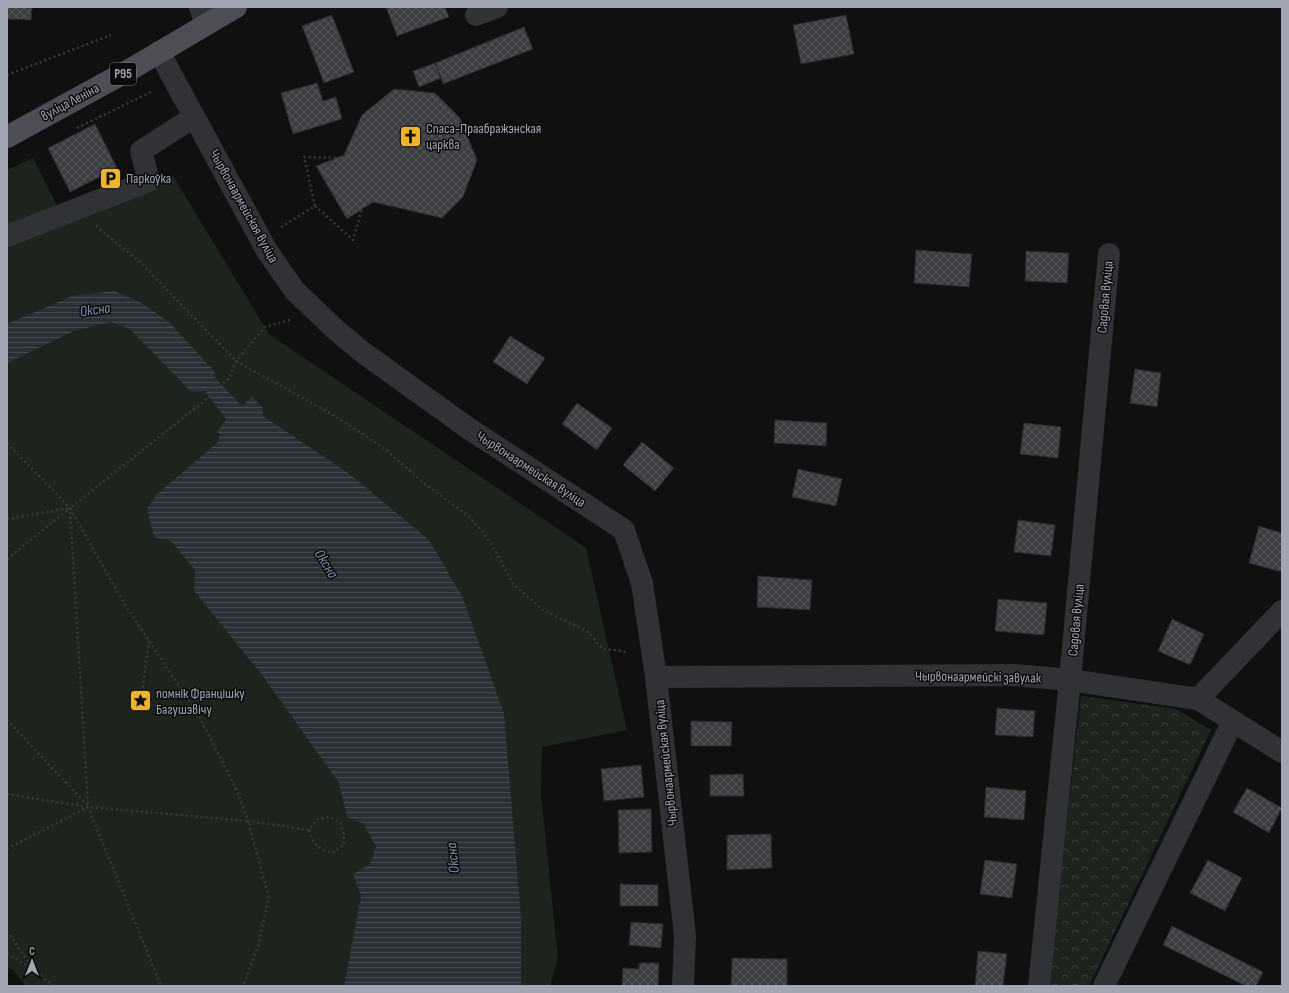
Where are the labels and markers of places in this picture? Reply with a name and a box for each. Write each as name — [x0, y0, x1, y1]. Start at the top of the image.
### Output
place label: Спаса-Праабражэнская царква — [426, 120, 541, 153]
church icon: Спаса-Праабражэнская царква — [397, 123, 423, 149]
parking icon: Паркоўка — [98, 165, 124, 191]
place label: Паркоўка — [126, 170, 171, 187]
place label: помнік Францішку Багушэвічу — [156, 685, 245, 718]
place icon: помнік Францішку Багушэвічу — [128, 688, 154, 714]

